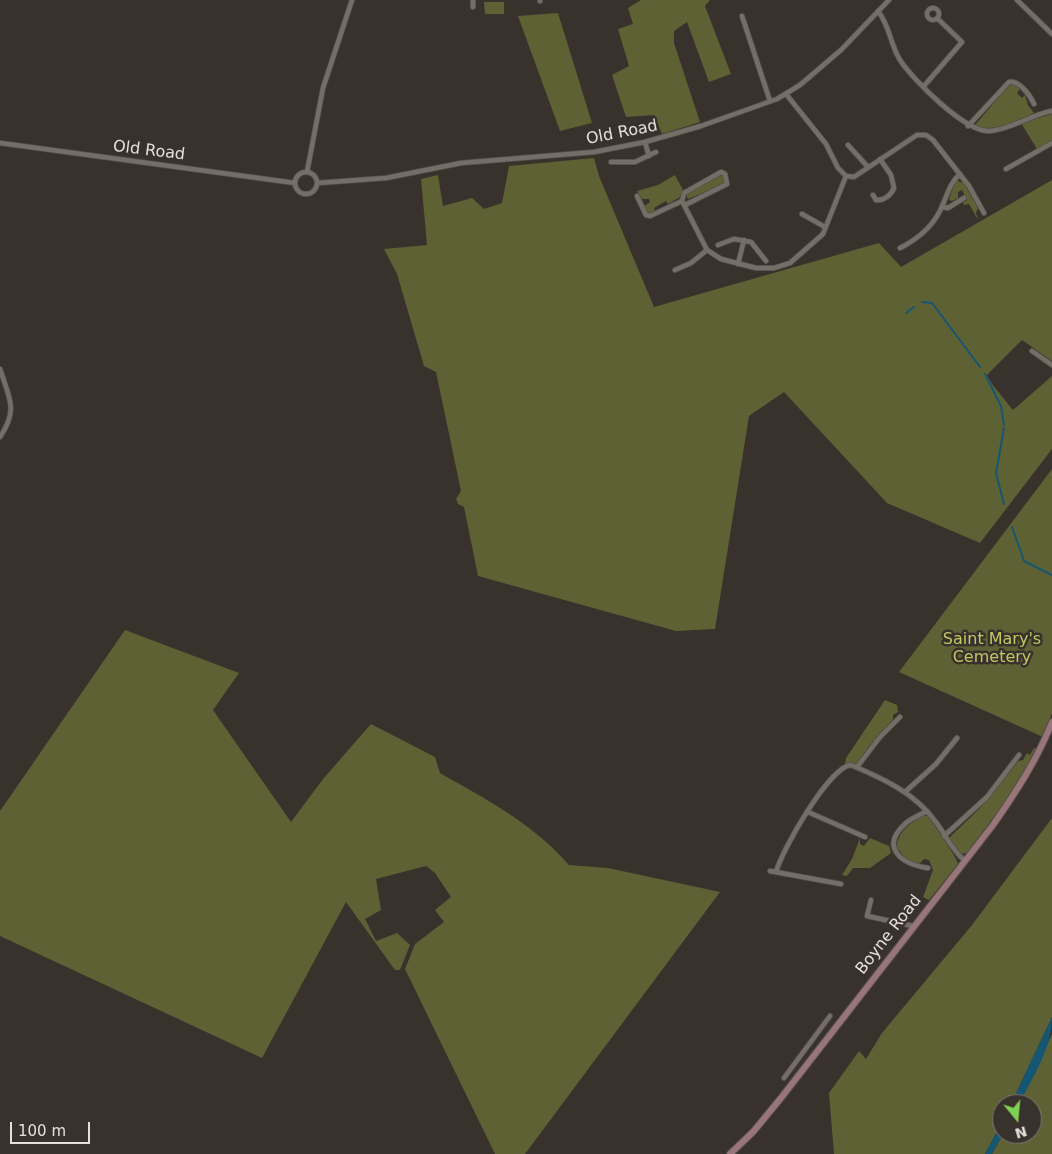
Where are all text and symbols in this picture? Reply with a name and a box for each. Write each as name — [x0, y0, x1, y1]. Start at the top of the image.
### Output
street label: Old Road — [585, 117, 659, 149]
street label: Old Road — [112, 137, 186, 165]
park label: Saint Mary's Cemetery — [943, 630, 1041, 668]
street label: Boyne Road — [852, 891, 926, 979]
north arrow — [992, 1094, 1042, 1144]
scale bar — [12, 1112, 92, 1144]
text: 100 m — [18, 1122, 66, 1140]
text: N — [1013, 1123, 1029, 1142]

